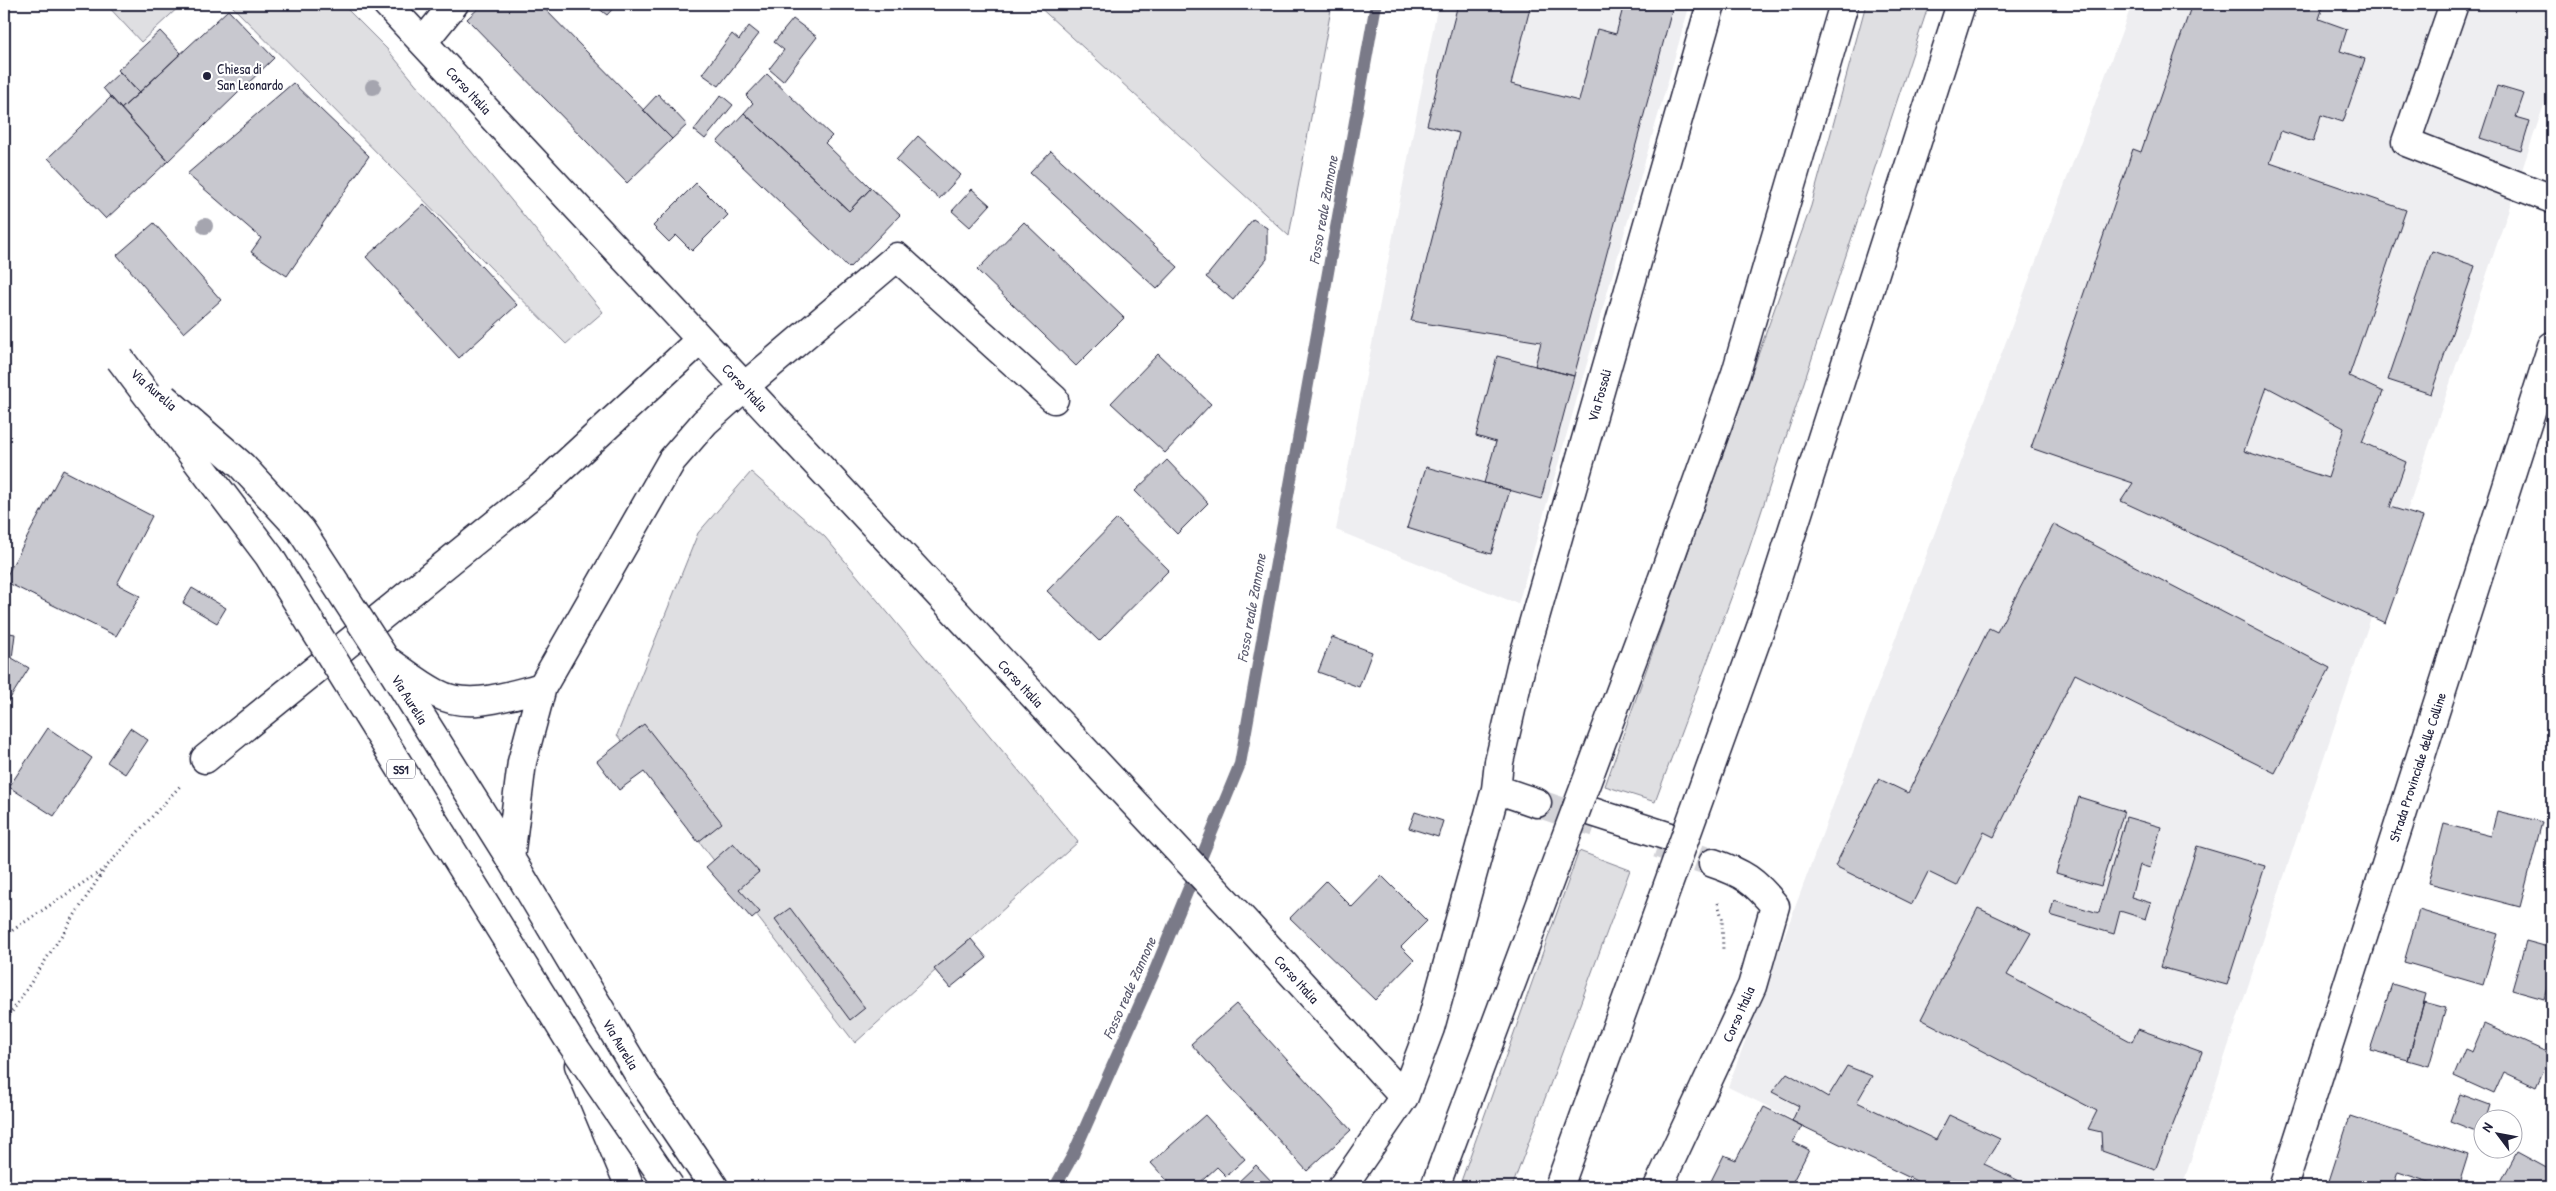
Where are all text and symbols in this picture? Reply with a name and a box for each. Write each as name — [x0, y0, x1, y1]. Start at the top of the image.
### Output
place label: Chiesa di San Leonardo — [217, 59, 284, 94]
street label: Corso Italia — [442, 62, 496, 118]
marker: Chiesa di San Leonardo — [201, 70, 213, 82]
water label: Fosso reale Zannone — [1303, 153, 1343, 266]
street label: Corso Italia — [718, 359, 772, 415]
street label: Via Aurelia — [127, 364, 182, 415]
street label: Via Fossoli — [1582, 366, 1616, 424]
water label: Fosso reale Zannone — [1231, 551, 1271, 664]
street label: Corso Italia — [994, 655, 1048, 711]
street label: Via Aurelia — [387, 670, 433, 728]
street label: Strada Provinciale delle Colline — [2384, 690, 2450, 844]
road number: SS1 — [387, 760, 415, 779]
water label: Fosso reale Zannone — [1097, 933, 1161, 1042]
street label: Corso Italia — [1270, 951, 1324, 1008]
street label: Corso Italia — [1717, 983, 1759, 1045]
street label: Via Aurelia — [599, 1015, 644, 1073]
north arrow — [2474, 1108, 2524, 1158]
text: N — [2477, 1118, 2497, 1135]

